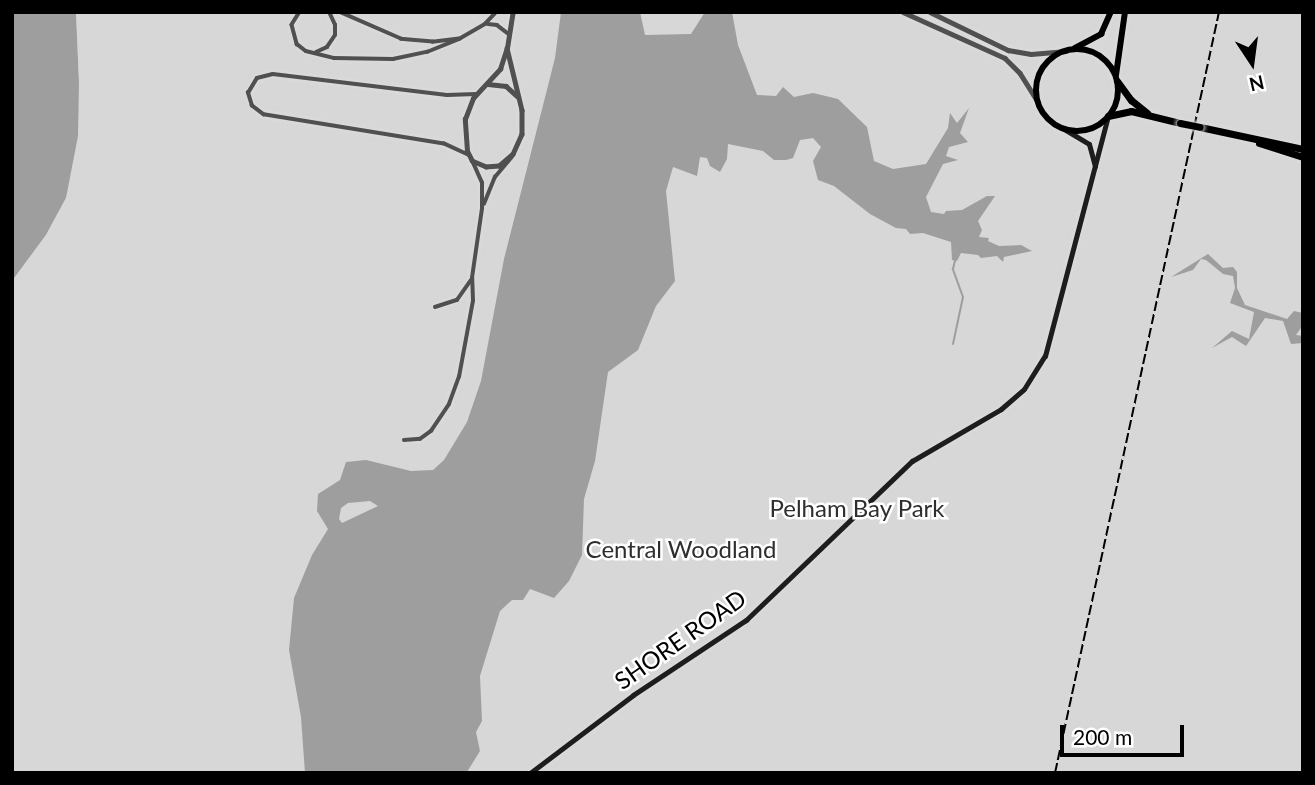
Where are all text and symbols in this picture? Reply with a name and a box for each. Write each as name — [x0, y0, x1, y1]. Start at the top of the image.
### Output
north arrow — [1217, 28, 1287, 98]
text: N — [1247, 71, 1267, 97]
park label: Pelham Bay Park — [769, 494, 945, 522]
park label: Central Woodland — [585, 535, 777, 563]
street label: SHORE ROAD — [609, 583, 751, 695]
scale bar — [1063, 712, 1187, 756]
text: 200 m — [1073, 724, 1132, 749]

